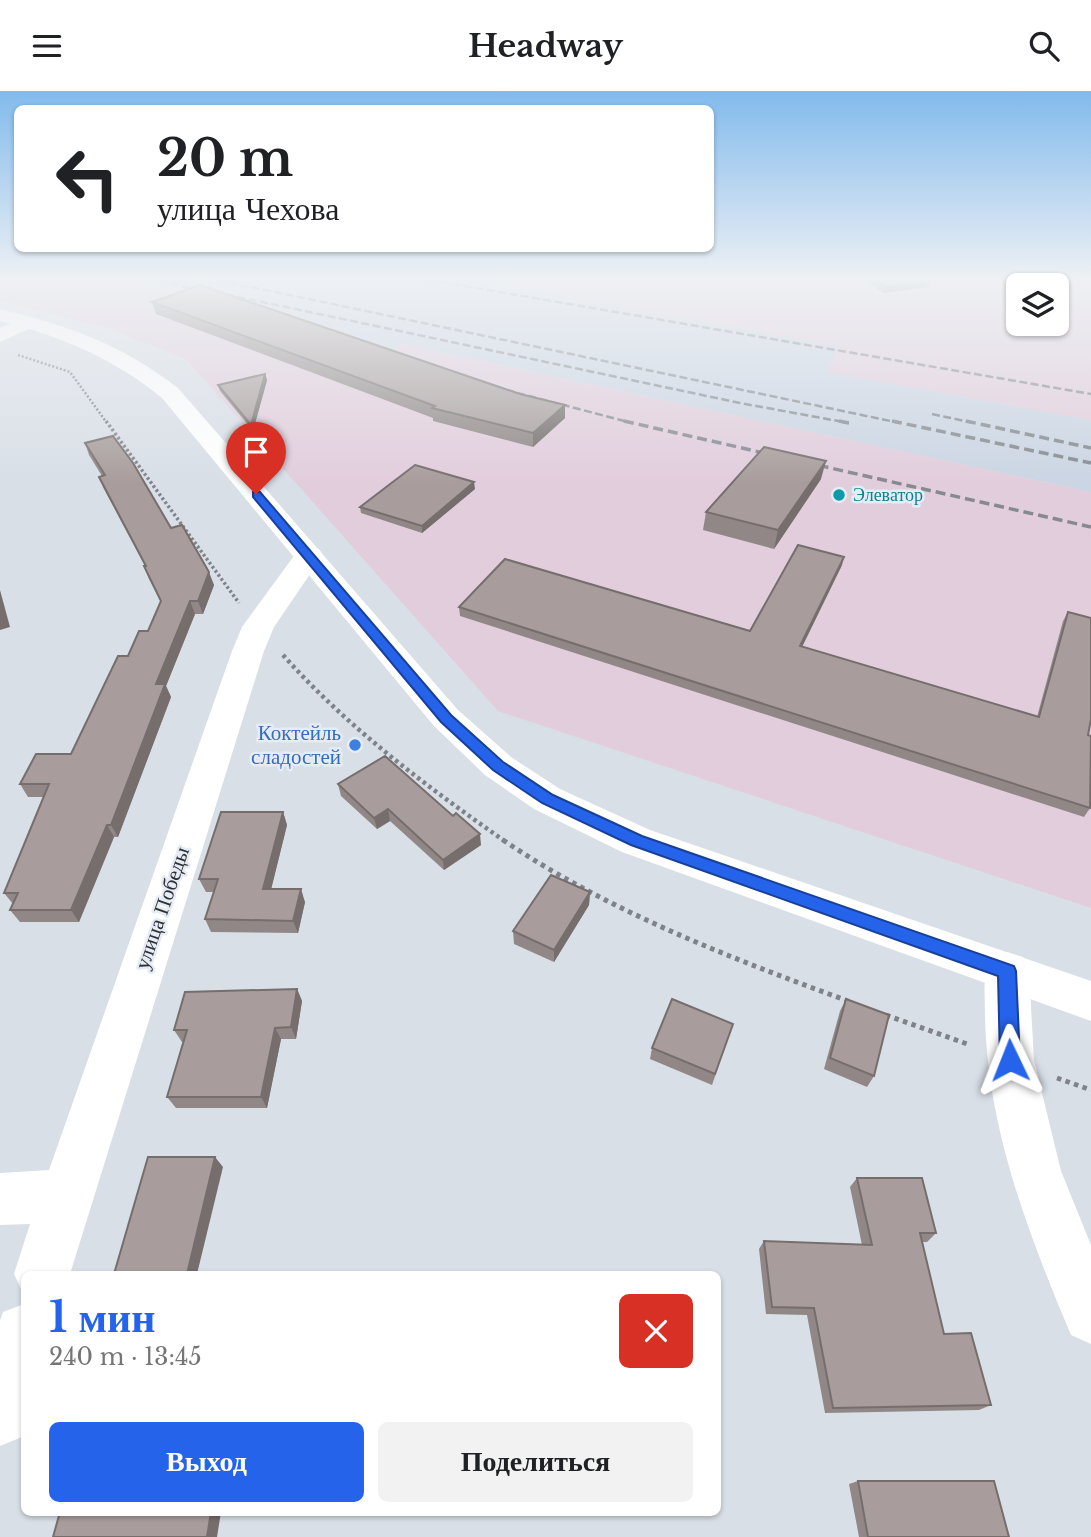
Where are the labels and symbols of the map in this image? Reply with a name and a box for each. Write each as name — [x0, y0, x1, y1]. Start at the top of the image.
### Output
pin — [226, 422, 286, 494]
place label: Элеватор — [853, 484, 923, 506]
marker: Элеватор — [831, 487, 847, 503]
place label: Коктейль сладостей — [251, 720, 341, 770]
marker: Коктейль сладостей — [347, 737, 363, 753]
street label: улица Победы — [129, 843, 195, 973]
position arrow — [973, 1023, 1047, 1097]

